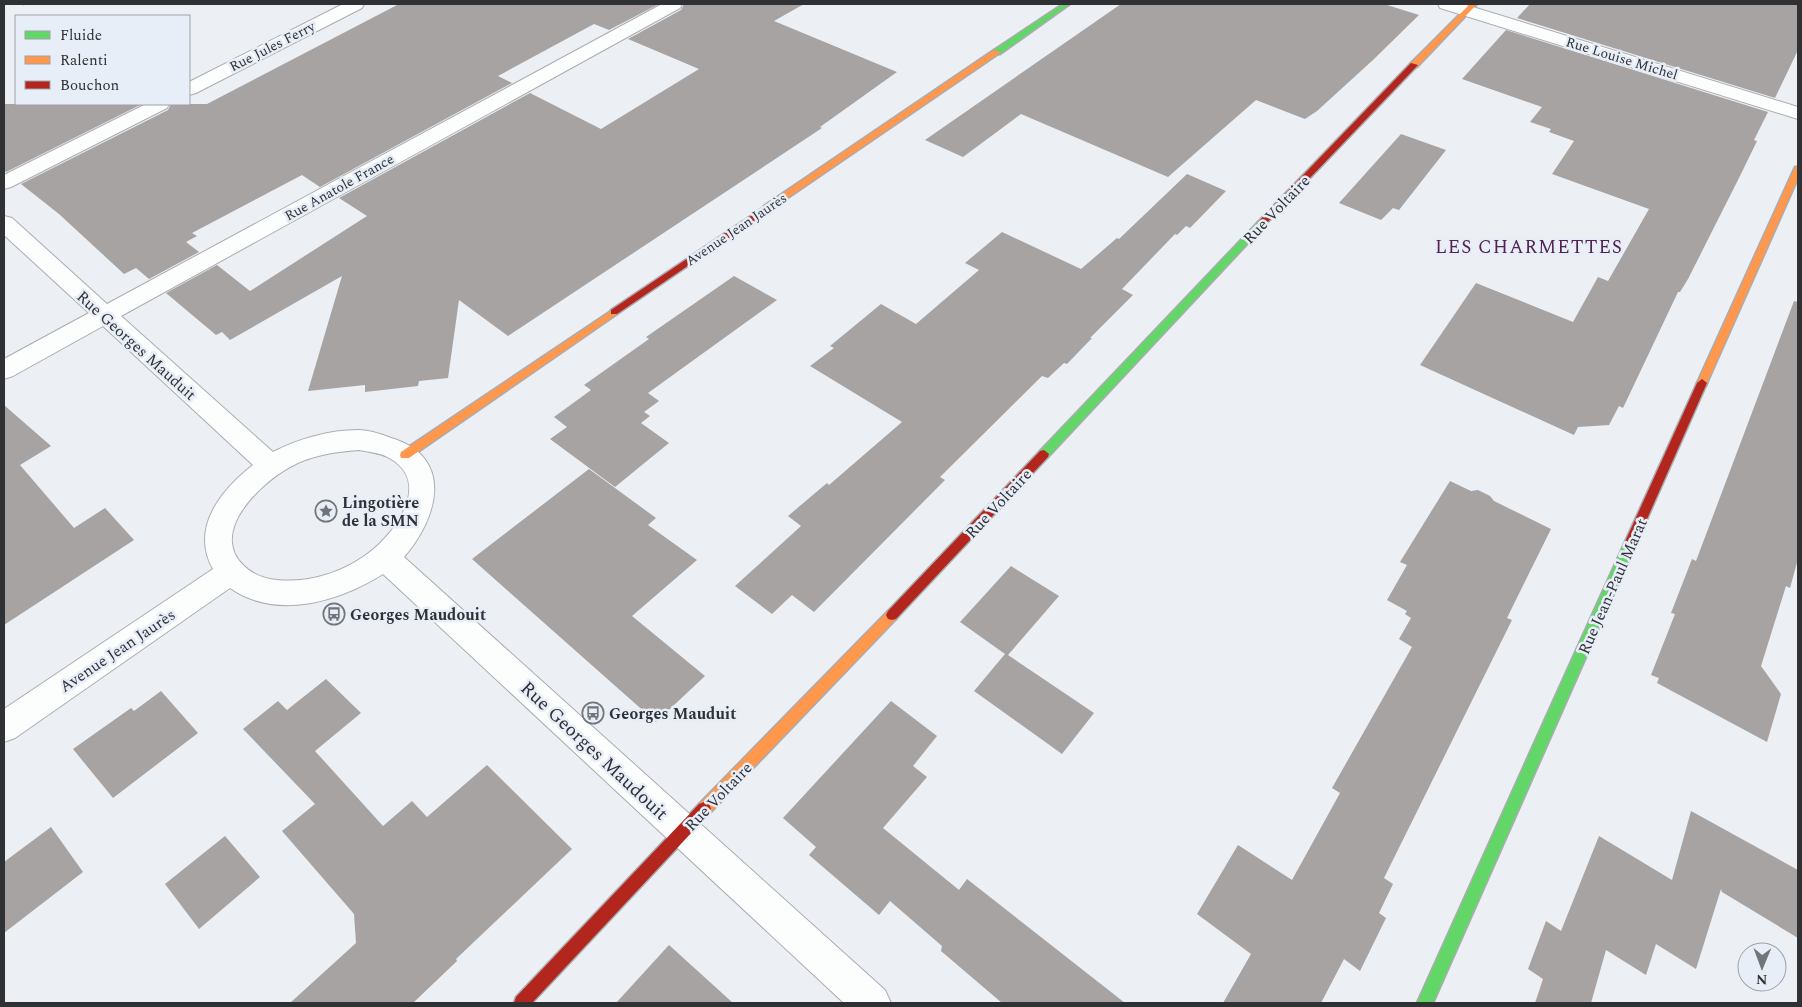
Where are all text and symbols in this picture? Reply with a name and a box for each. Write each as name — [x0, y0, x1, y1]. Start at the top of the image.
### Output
legend — [15, 15, 190, 105]
street label: Rue Jules Ferry — [226, 15, 320, 77]
text: Fluide — [60, 24, 102, 47]
street label: Rue Louise Michel — [1563, 31, 1680, 85]
text: Ralenti — [60, 49, 108, 72]
text: Bouchon — [60, 74, 120, 97]
street label: Rue Anatole France — [281, 149, 398, 226]
street label: Rue Voltaire — [1237, 170, 1316, 250]
street label: Avenue Jean Jaurès — [681, 188, 791, 271]
district label: LES CHARMETTES — [1435, 233, 1623, 262]
street label: Rue Georges Mauduit — [71, 285, 202, 407]
street label: Rue Voltaire — [960, 463, 1038, 544]
place label: Lingotière de la SMN — [342, 491, 419, 533]
place icon: Lingotière de la SMN — [314, 499, 338, 523]
street label: Rue Jean-Paul Marat — [1572, 514, 1654, 658]
bus stop icon: Georges Maudouit — [322, 602, 346, 626]
street label: Avenue Jean Jaurès — [55, 603, 180, 699]
place label: Georges Maudouit — [350, 603, 486, 627]
street label: Rue Georges Maudouit — [513, 675, 675, 828]
bus stop icon: Georges Mauduit — [581, 701, 605, 725]
place label: Georges Mauduit — [609, 702, 736, 726]
street label: Rue Voltaire — [679, 757, 758, 837]
north arrow — [1737, 942, 1787, 992]
text: N — [1756, 969, 1768, 990]

